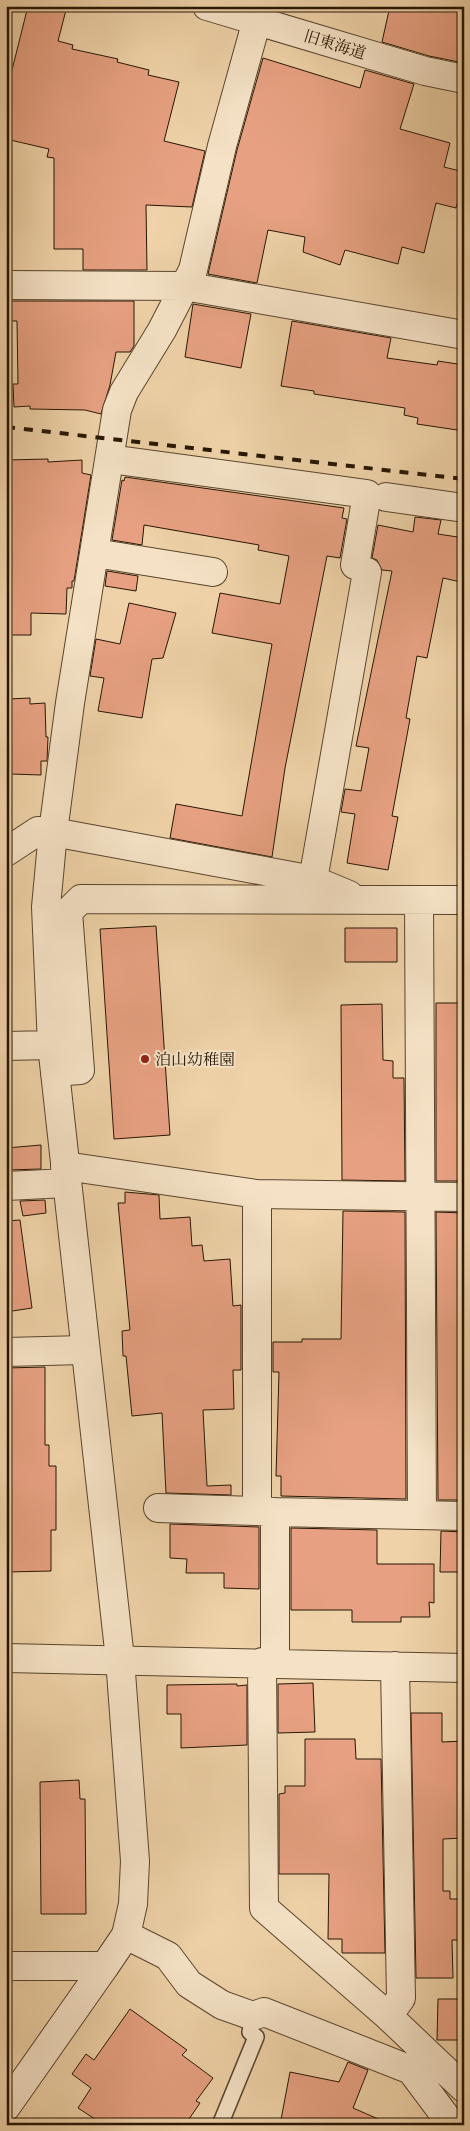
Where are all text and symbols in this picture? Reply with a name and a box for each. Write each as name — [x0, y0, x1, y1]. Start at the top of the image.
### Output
street label: 旧東海道 — [301, 26, 368, 63]
place label: 泊山幼稚園 — [155, 1050, 235, 1069]
marker: 泊山幼稚園 — [139, 1053, 151, 1065]

